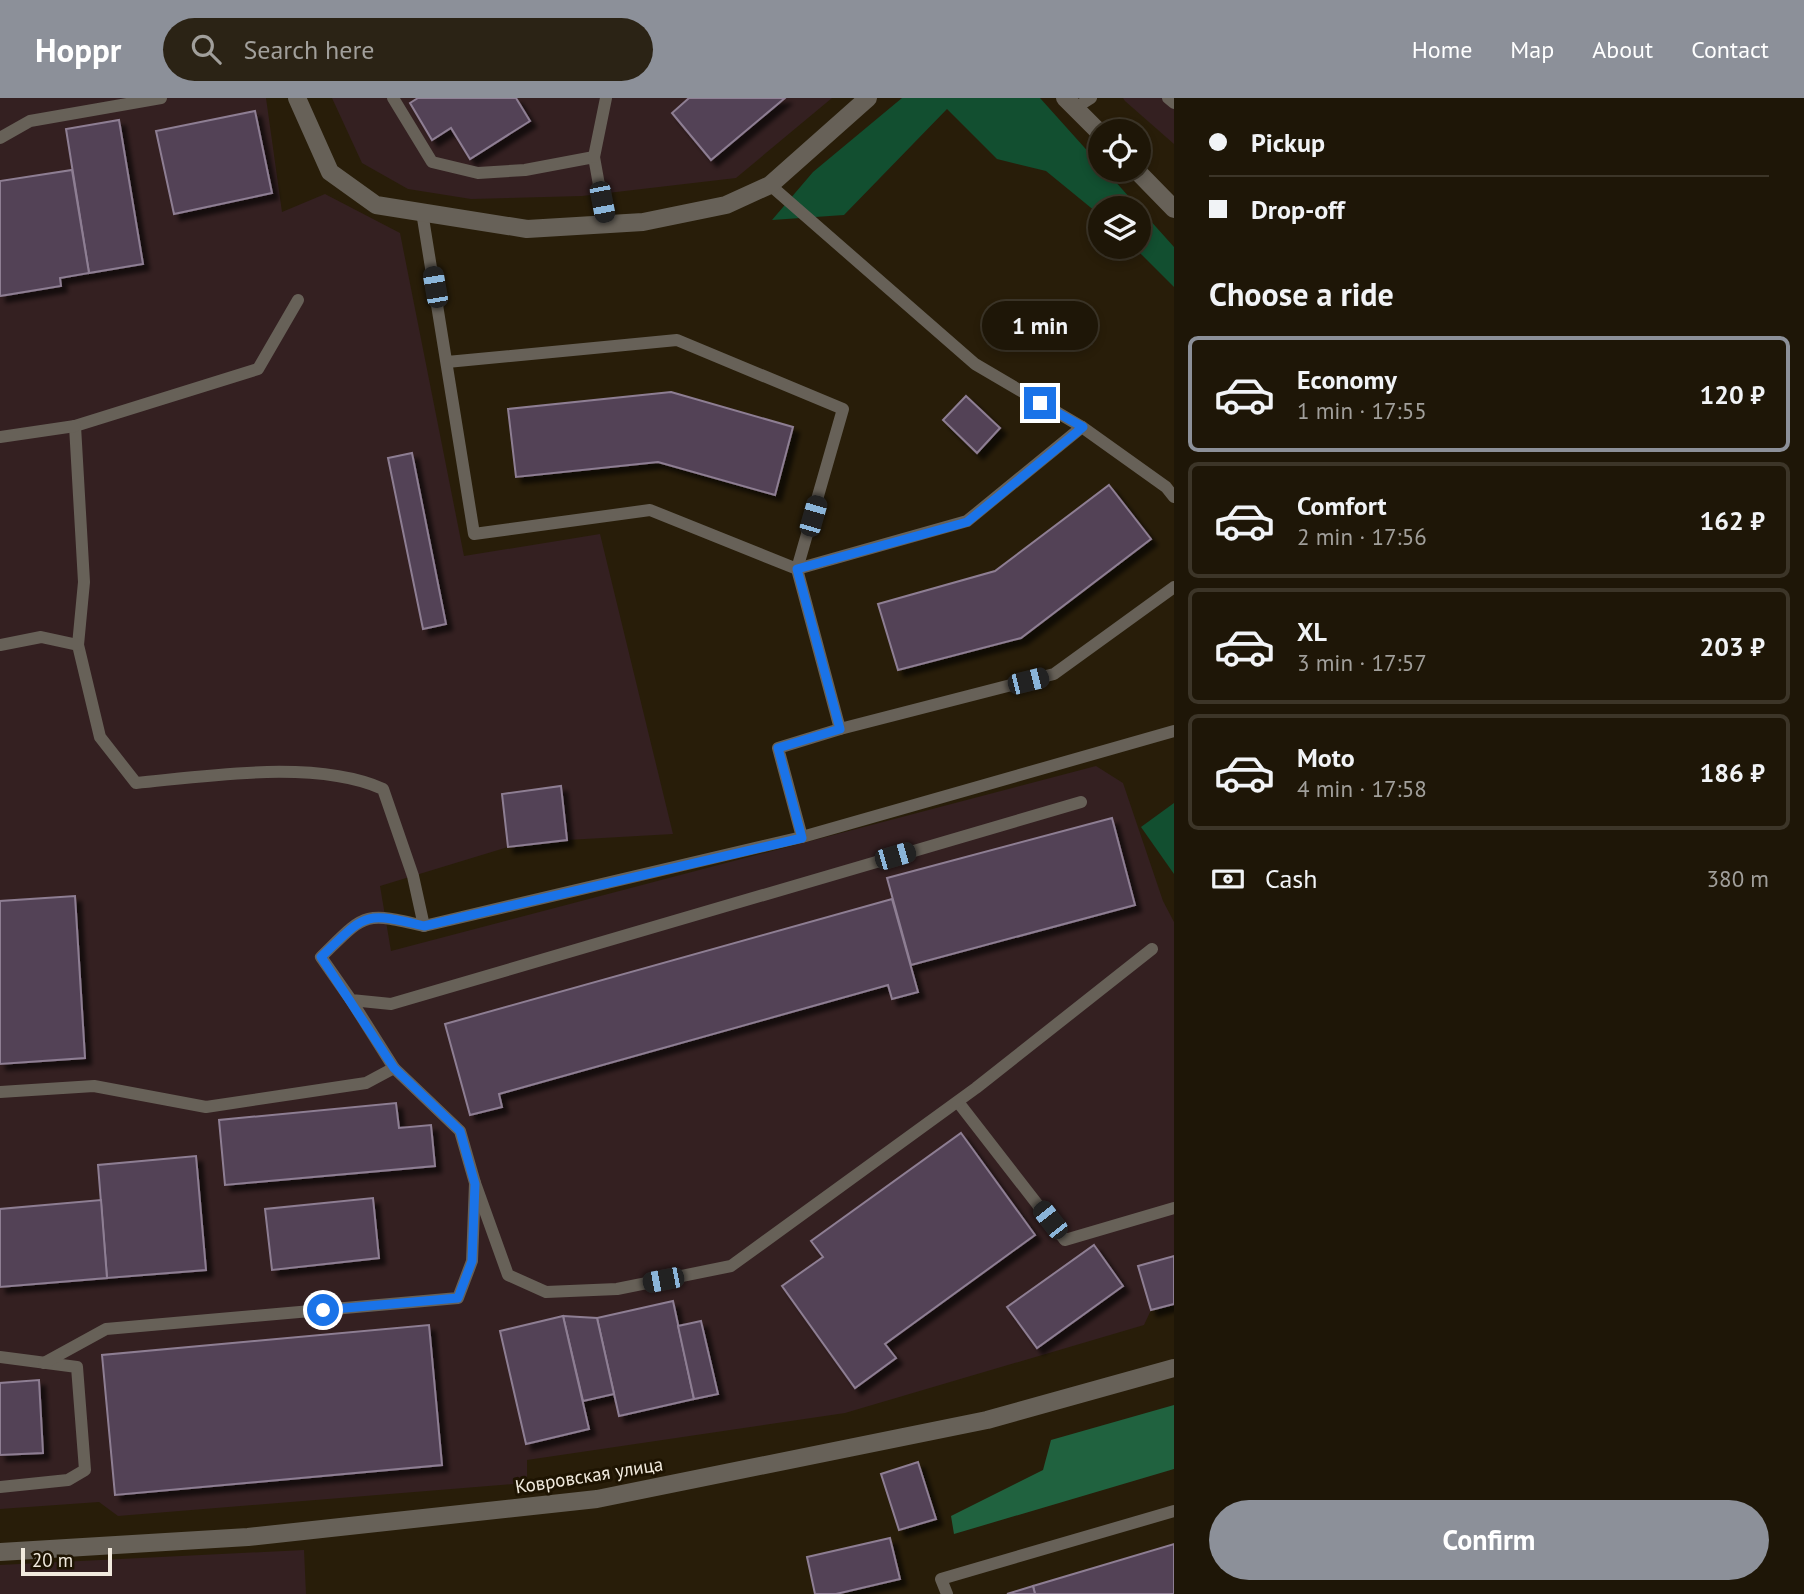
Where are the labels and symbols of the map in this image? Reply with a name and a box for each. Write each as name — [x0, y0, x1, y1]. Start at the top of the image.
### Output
car — [588, 179, 617, 225]
car — [422, 264, 449, 310]
callout: 1 min — [982, 302, 1098, 350]
route end — [1024, 387, 1056, 419]
car — [798, 493, 829, 539]
car — [1006, 666, 1051, 696]
car — [872, 840, 919, 872]
car — [1029, 1197, 1072, 1243]
car — [641, 1266, 686, 1294]
route start — [307, 1294, 339, 1326]
street label: Ковровская улица — [513, 1451, 665, 1499]
scale bar — [21, 1545, 112, 1577]

